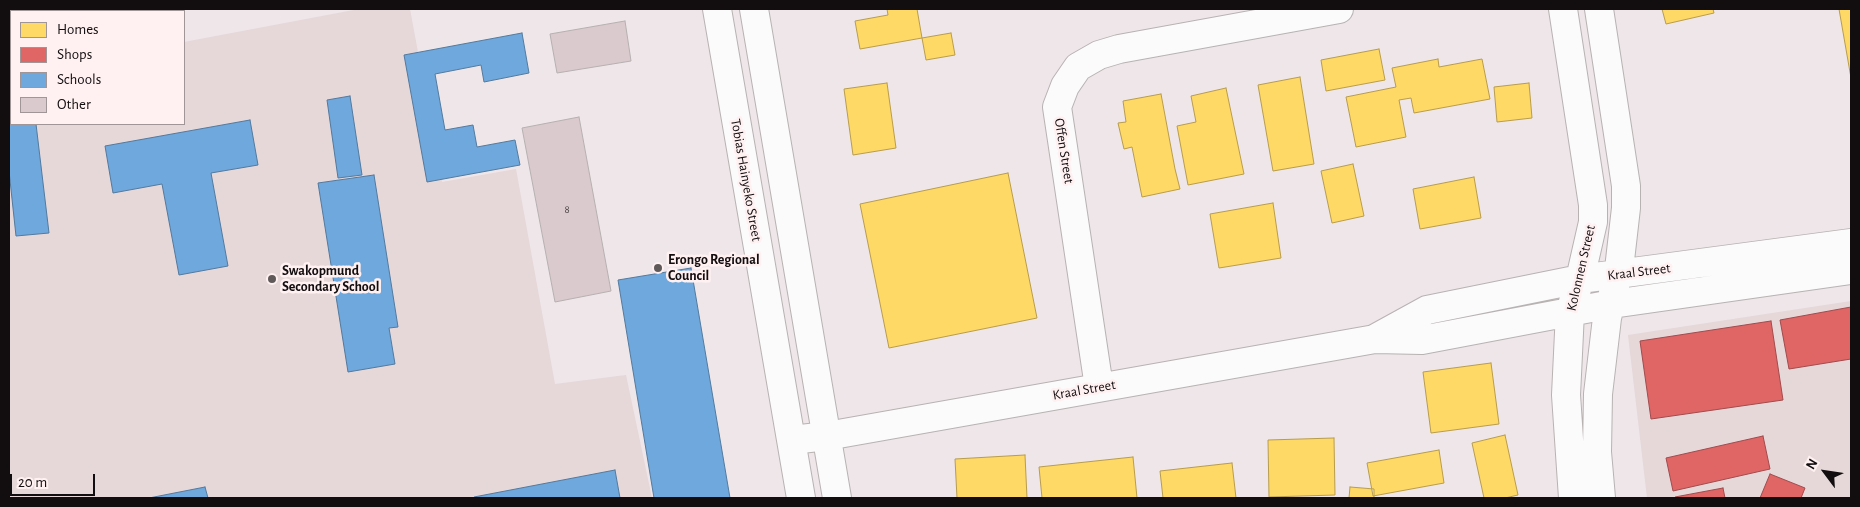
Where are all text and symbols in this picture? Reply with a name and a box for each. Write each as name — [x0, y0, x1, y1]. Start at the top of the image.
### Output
legend — [10, 10, 185, 125]
text: Homes — [57, 22, 99, 37]
text: Shops — [57, 47, 92, 62]
text: Schools — [57, 72, 101, 87]
text: Other — [57, 97, 91, 112]
street label: Tobias Hainyeko Street — [727, 117, 765, 243]
street label: Offen Street — [1051, 117, 1077, 185]
house number: 8 — [564, 203, 570, 217]
street label: Kolonnen Street — [1563, 223, 1599, 313]
place label: Erongo Regional Council — [668, 252, 760, 284]
street label: Kraal Street — [1606, 260, 1672, 284]
marker: Erongo Regional Council — [652, 262, 664, 274]
place label: Swakopmund Secondary School — [282, 263, 379, 296]
marker: Swakopmund Secondary School — [266, 273, 278, 285]
street label: Kraal Street — [1051, 376, 1117, 404]
north arrow — [1800, 447, 1850, 497]
text: N — [1804, 457, 1821, 472]
scale bar — [12, 464, 98, 496]
text: 20 m — [18, 475, 47, 490]

